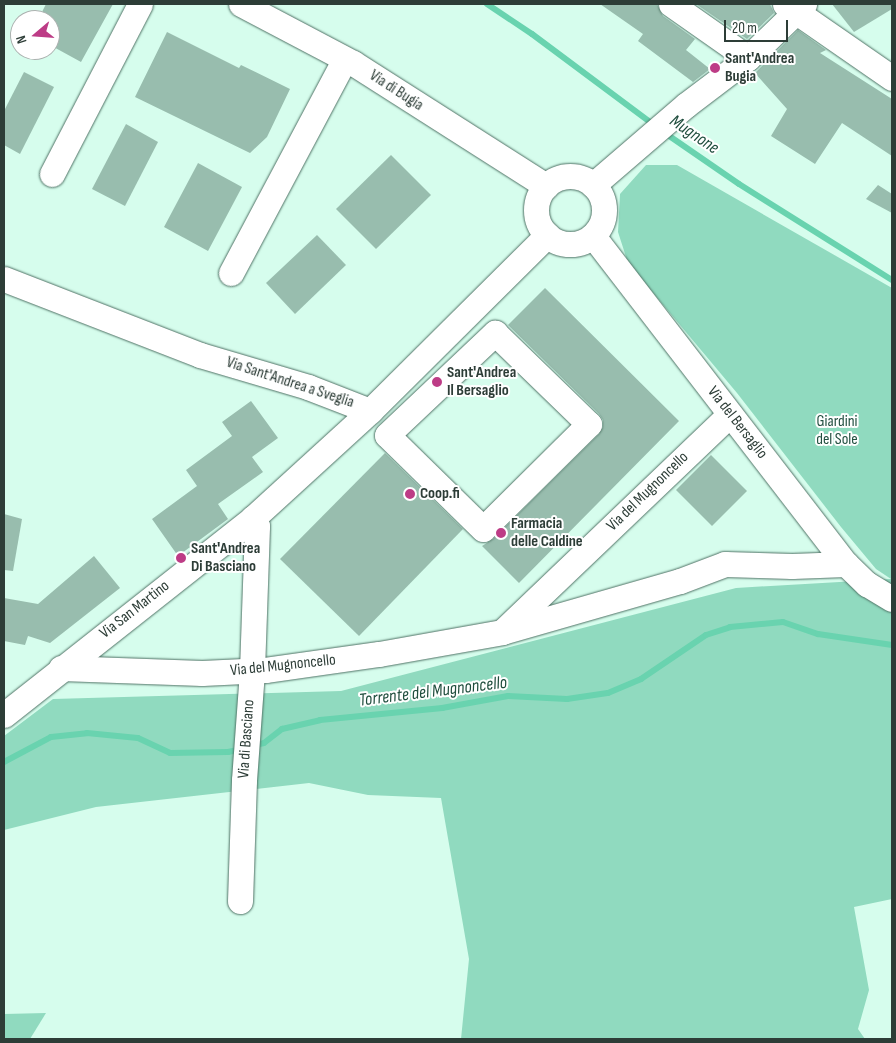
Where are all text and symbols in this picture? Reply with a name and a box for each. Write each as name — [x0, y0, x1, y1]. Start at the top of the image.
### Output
north arrow — [10, 10, 60, 60]
scale bar — [726, 10, 790, 42]
text: 20 m — [732, 19, 757, 38]
text: N — [12, 33, 30, 46]
place label: Sant'Andrea Bugia — [725, 49, 794, 87]
marker: Sant'Andrea Bugia — [709, 62, 721, 74]
street label: Via di Bugia — [365, 67, 427, 115]
water label: Mugnone — [665, 111, 723, 159]
street label: Via Sant'Andrea a Sveglia — [224, 353, 356, 413]
place label: Sant'Andrea Il Bersaglio — [447, 363, 516, 401]
marker: Sant'Andrea Il Bersaglio — [431, 376, 443, 388]
street label: Via del Bersaglio — [703, 383, 771, 463]
park label: Giardini del Sole — [816, 412, 858, 450]
street label: Via del Mugnoncello — [603, 448, 693, 536]
place label: Coop.fi — [420, 484, 460, 504]
marker: Coop.fi — [404, 488, 416, 500]
place label: Farmacia delle Caldine — [511, 514, 583, 552]
marker: Farmacia delle Caldine — [495, 527, 507, 539]
place label: Sant'Andrea Di Basciano — [191, 539, 260, 577]
marker: Sant'Andrea Di Basciano — [175, 552, 187, 564]
street label: Via San Martino — [96, 577, 174, 643]
street label: Via del Mugnoncello — [229, 651, 337, 681]
water label: Torrente del Mugnoncello — [358, 672, 508, 712]
street label: Via di Basciano — [235, 699, 259, 779]

